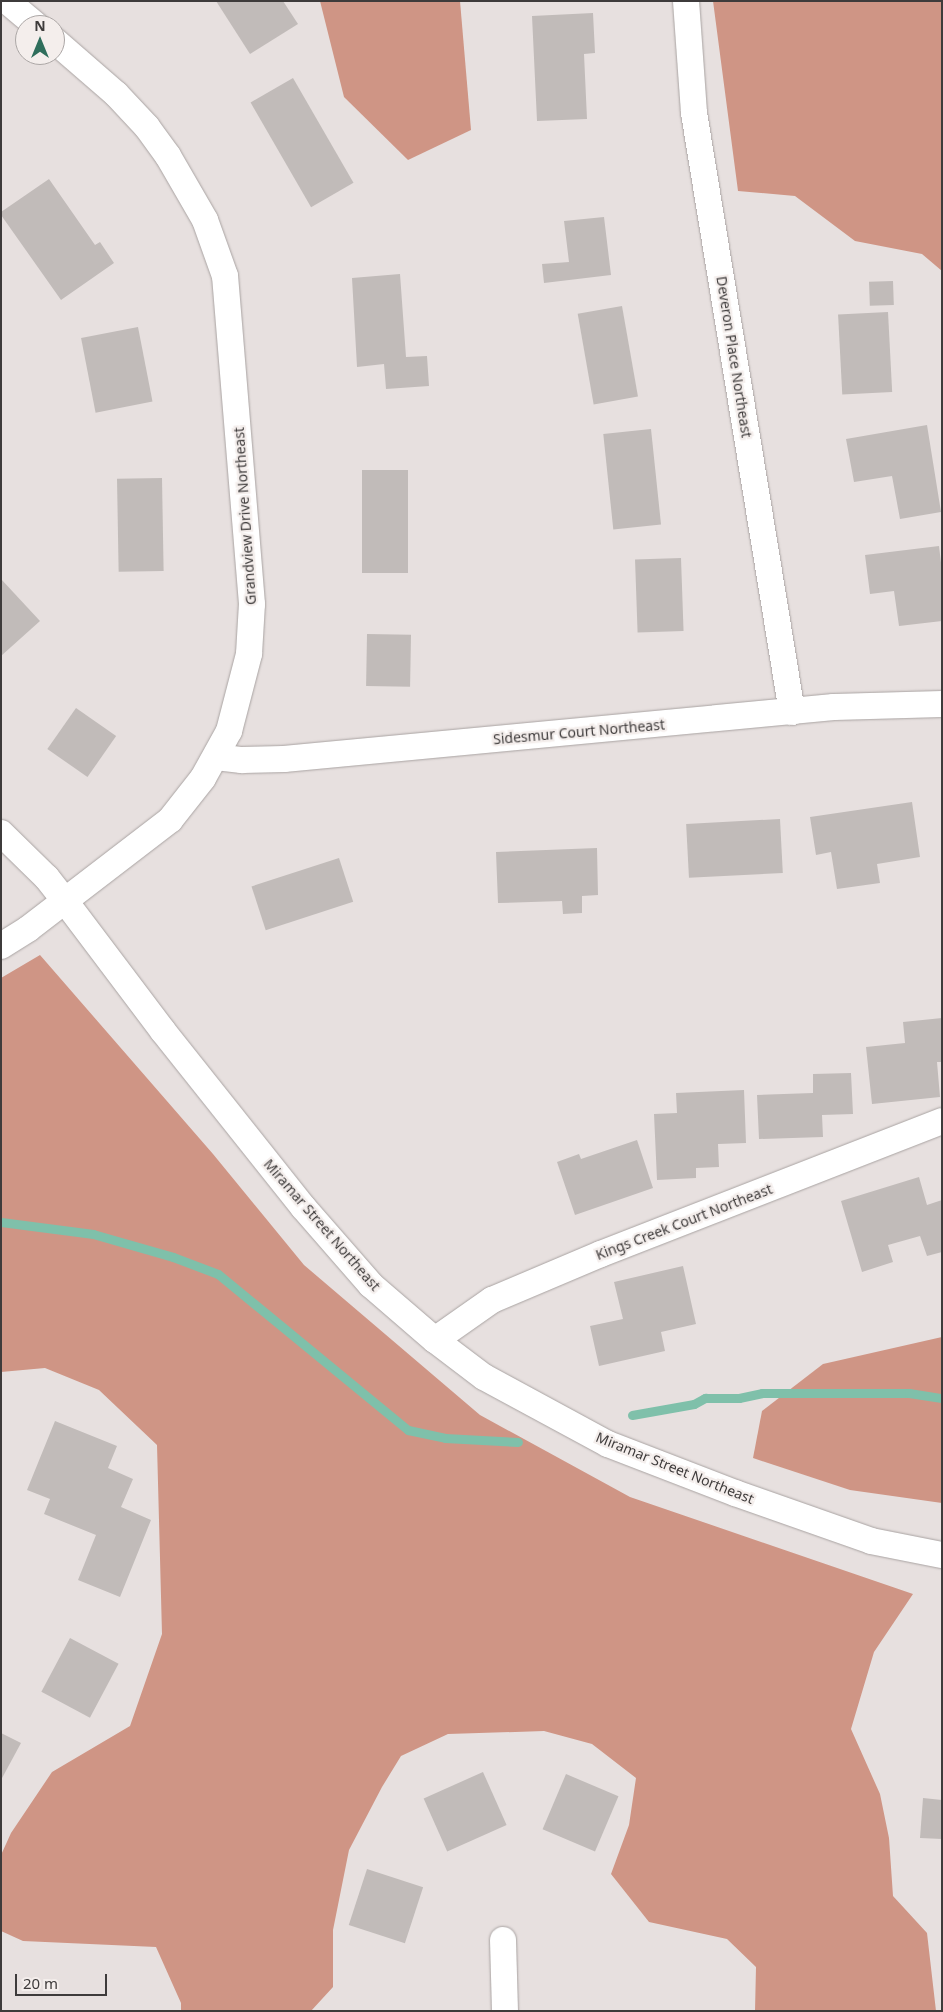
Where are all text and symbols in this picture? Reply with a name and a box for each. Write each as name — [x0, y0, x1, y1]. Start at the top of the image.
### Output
north arrow — [15, 15, 65, 65]
text: N — [34, 16, 46, 35]
street label: Deveron Place Northeast — [713, 275, 755, 439]
street label: Grandview Drive Northeast — [230, 427, 260, 605]
street label: Sidesmur Court Northeast — [492, 716, 666, 748]
street label: Miramar Street Northeast — [260, 1156, 384, 1294]
street label: Kings Creek Court Northeast — [593, 1181, 775, 1263]
street label: Miramar Street Northeast — [594, 1429, 756, 1507]
scale bar — [18, 1964, 110, 1996]
text: 20 m — [23, 1973, 58, 1993]

